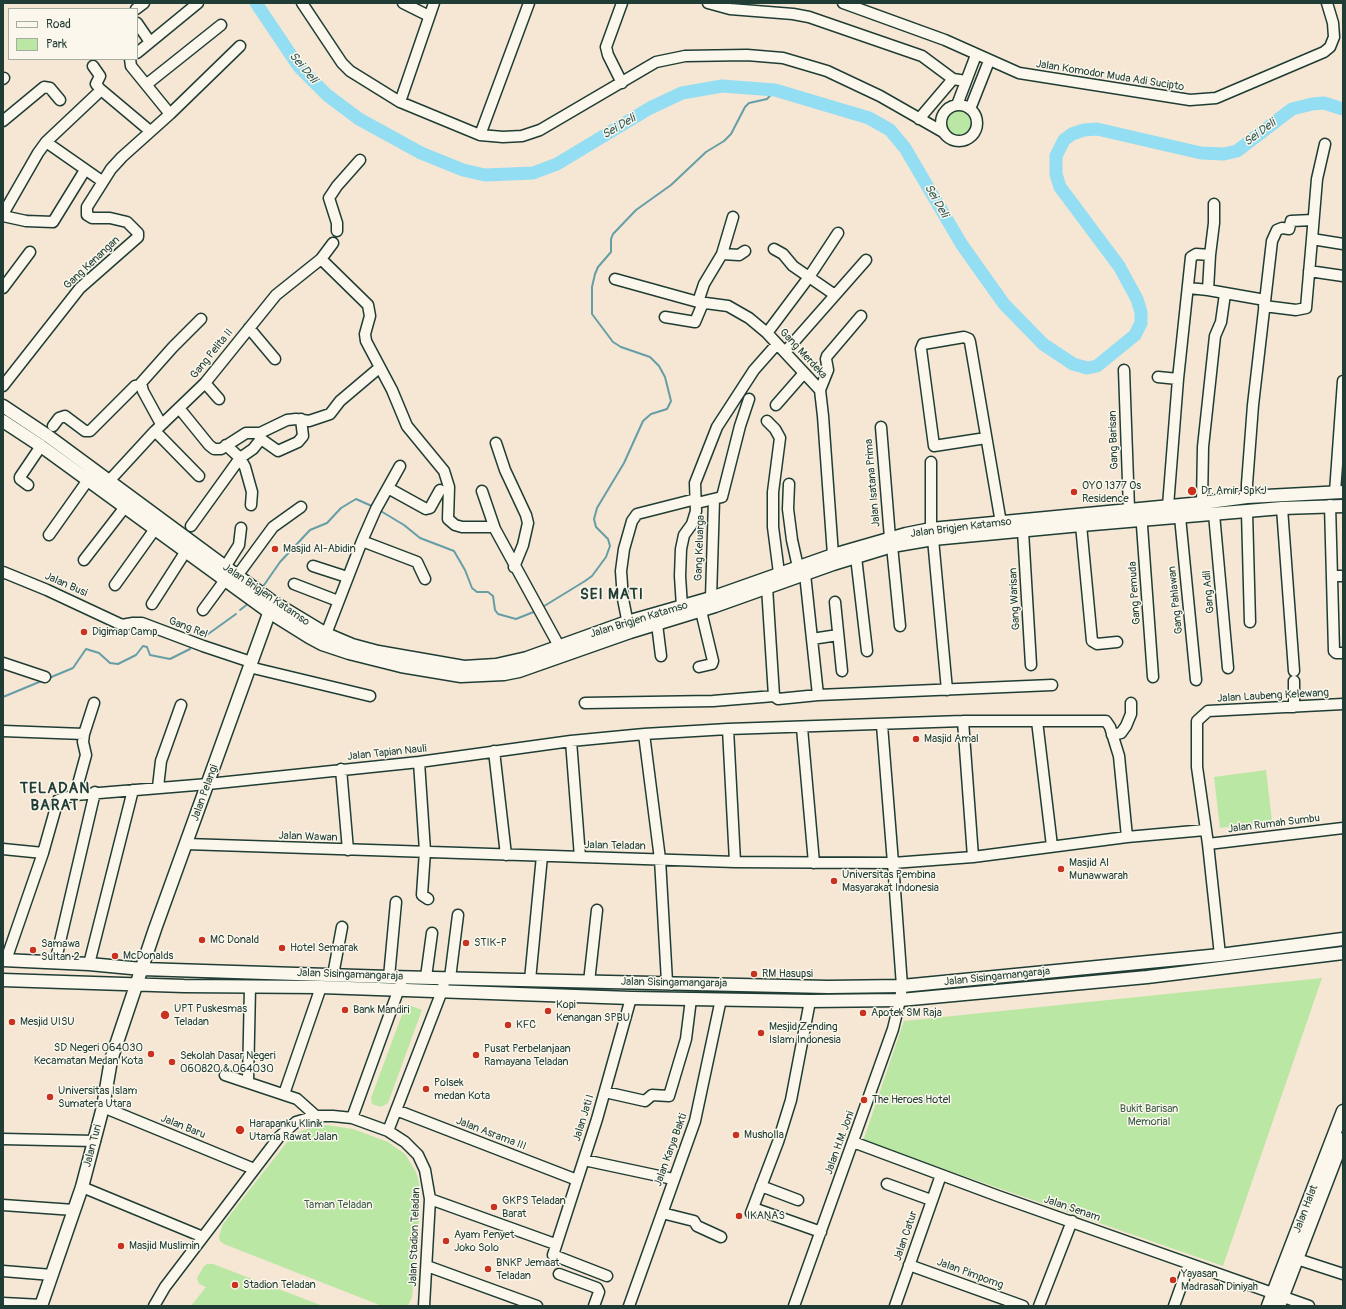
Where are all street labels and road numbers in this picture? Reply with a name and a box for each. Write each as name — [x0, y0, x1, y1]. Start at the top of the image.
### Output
street label: Jalan Komodor Muda Adi Sucipto — [1035, 58, 1185, 94]
street label: Gang Kenangan — [61, 234, 123, 292]
street label: Gang Pelita II — [188, 326, 236, 382]
street label: Gang Merdeka — [776, 326, 830, 382]
street label: Gang Barisan — [1106, 410, 1122, 470]
street label: Jalan Isatana Prima — [863, 438, 883, 528]
street label: Gang Keluarga — [692, 515, 708, 581]
street label: Jalan Brigjen Katamso — [910, 515, 1012, 541]
street label: Jalan Brigjen Katamso — [220, 561, 312, 629]
street label: Gang Pemuda — [1126, 561, 1144, 625]
street label: Gang Pahlawan — [1166, 565, 1186, 635]
street label: Gang Warisan — [1007, 567, 1023, 631]
street label: Jalan Busi — [43, 570, 89, 600]
street label: Gang Adil — [1201, 570, 1217, 614]
street label: Jalan Brigjen Katamso — [588, 599, 690, 641]
street label: Gang Rel — [167, 615, 209, 641]
street label: Jalan Laubeng Kelewang — [1217, 686, 1329, 706]
street label: Jalan Tapian Nauli — [347, 742, 427, 764]
street label: Jalan Pelangi — [189, 763, 221, 823]
street label: Jalan Rumah Sumbu — [1227, 812, 1321, 836]
street label: Jalan Wawan — [278, 829, 338, 845]
street label: Jalan Teladan — [584, 839, 646, 853]
street label: Jalan Sisingamangaraja — [943, 965, 1051, 989]
street label: Jalan Sisingamangaraja — [297, 967, 403, 983]
street label: Jalan Sisingamangaraja — [621, 975, 727, 991]
street label: Jalan Jati I — [571, 1093, 597, 1143]
street label: Jalan H.M. Joni — [822, 1109, 858, 1177]
street label: Jalan Baru — [159, 1112, 207, 1142]
street label: Jalan Karya Bakti — [652, 1112, 690, 1188]
street label: Jalan Asrama III — [454, 1115, 528, 1153]
street label: Jalan Turi — [81, 1123, 105, 1169]
street label: Jalan Halat — [1291, 1183, 1321, 1235]
street label: Jalan Stadion Teladan — [407, 1187, 423, 1287]
street label: Jalan Senam — [1042, 1193, 1102, 1225]
street label: Jalan Catur — [891, 1209, 921, 1263]
street label: Jalan Pimpomg — [935, 1256, 1005, 1292]

